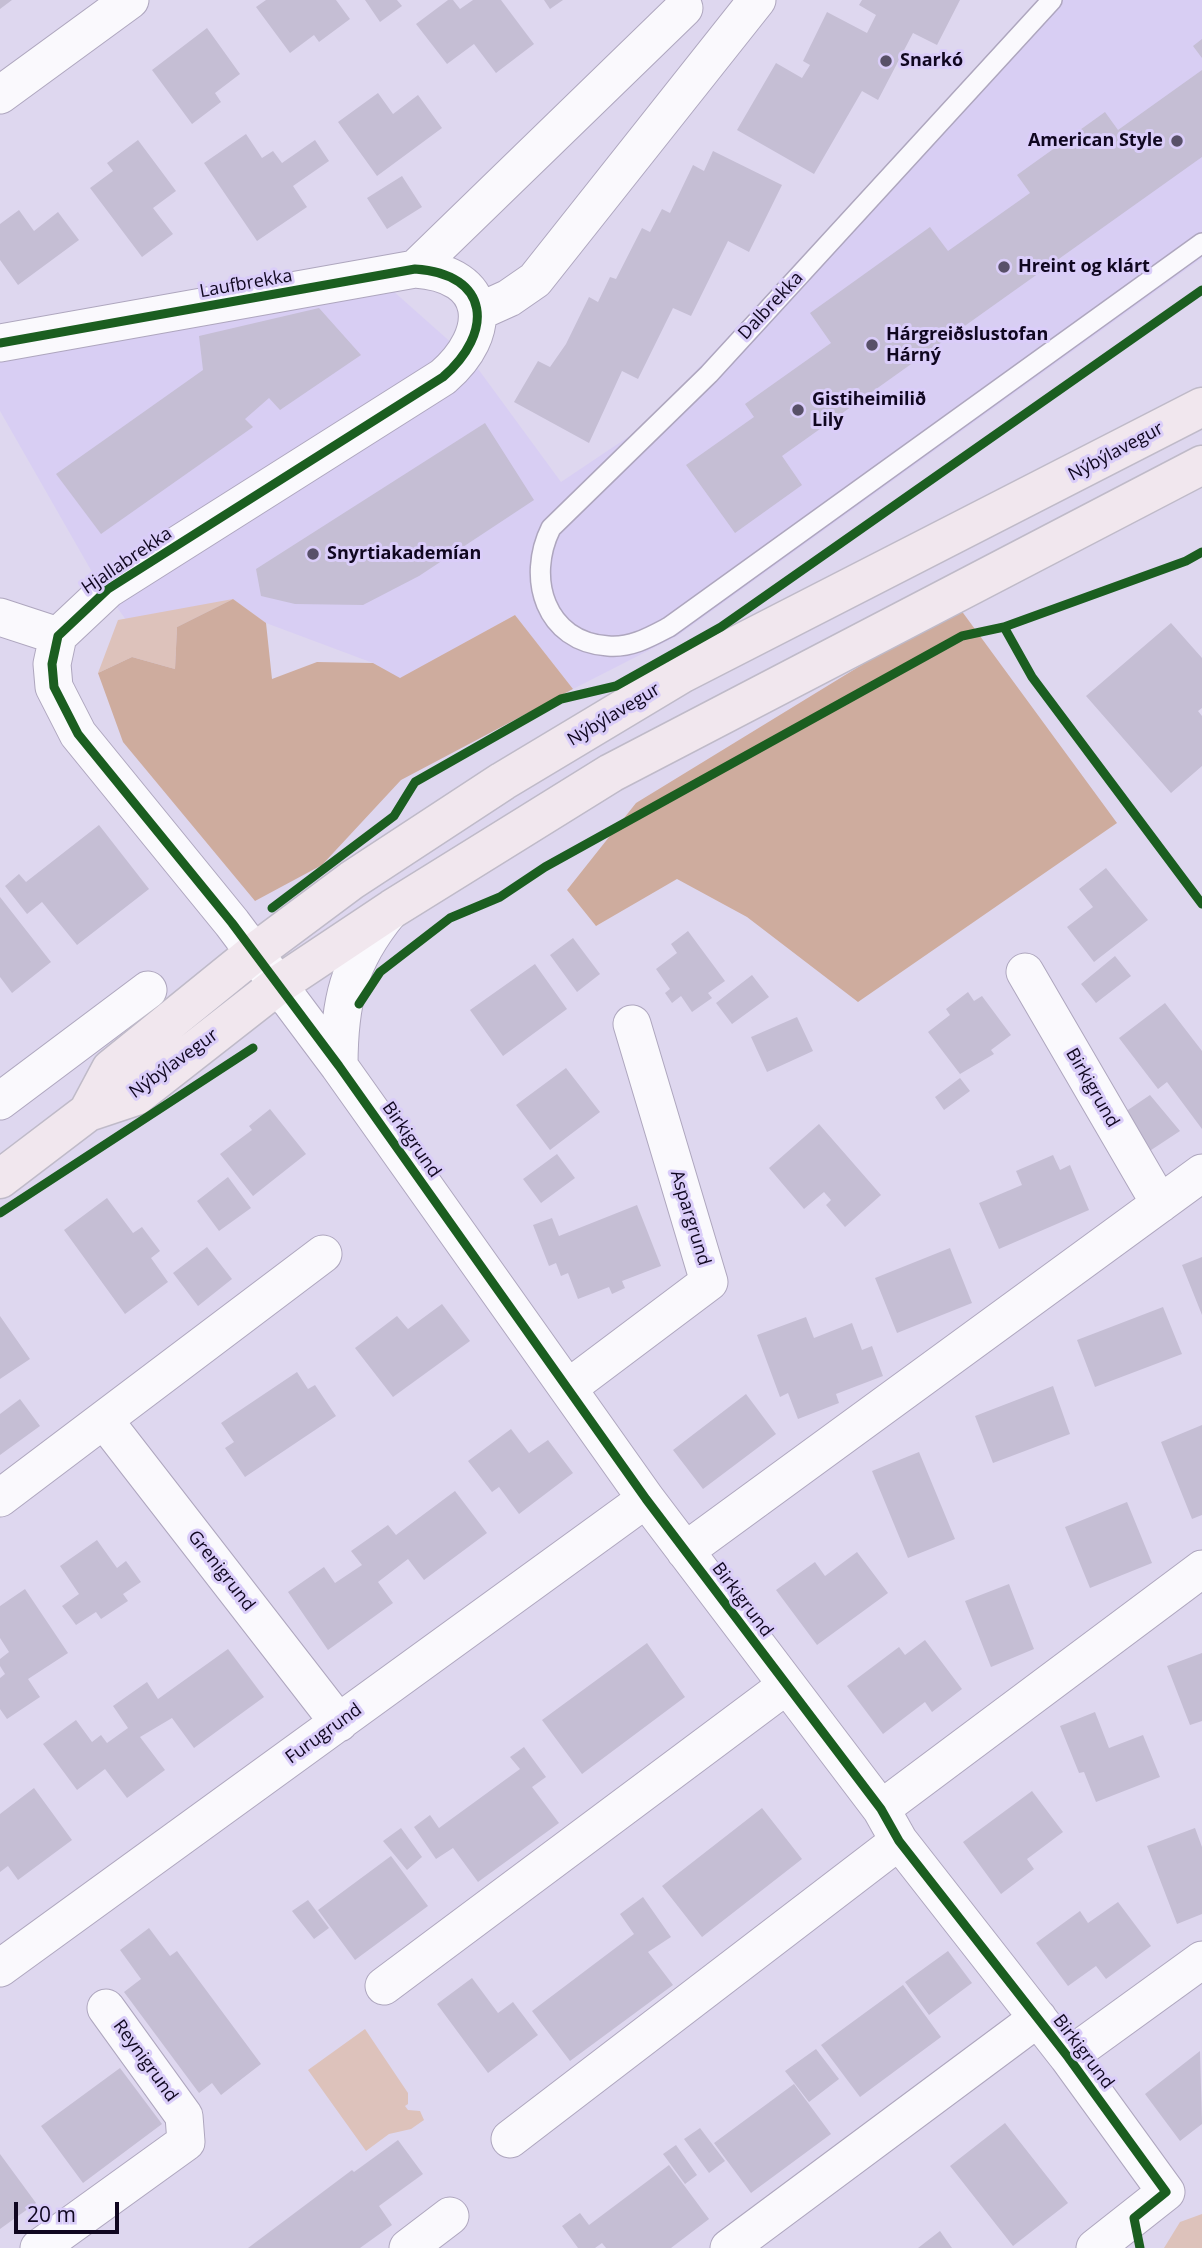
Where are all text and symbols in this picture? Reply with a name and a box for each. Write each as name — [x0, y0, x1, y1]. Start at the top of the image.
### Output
place label: Snarkó — [900, 50, 963, 72]
marker: Snarkó — [878, 53, 894, 69]
place label: American Style — [1028, 130, 1163, 152]
marker: American Style — [1169, 133, 1185, 149]
place label: Hreint og klárt — [1018, 256, 1150, 278]
marker: Hreint og klárt — [996, 259, 1012, 275]
street label: Laufbrekka — [198, 265, 294, 303]
street label: Dalbrekka — [734, 268, 808, 344]
place label: Hárgreiðslustofan Hárný — [886, 324, 1048, 366]
marker: Hárgreiðslustofan Hárný — [864, 337, 880, 353]
place label: Gistiheimilið Lily — [812, 389, 926, 432]
marker: Gistiheimilið Lily — [790, 402, 806, 418]
street label: Nýbýlavegur — [1065, 418, 1167, 486]
street label: Hjallabrekka — [78, 523, 176, 599]
place label: Snyrtiakademían — [327, 543, 481, 565]
marker: Snyrtiakademían — [305, 546, 321, 562]
street label: Nýbýlavegur — [564, 679, 664, 751]
street label: Nýbýlavegur — [125, 1025, 223, 1103]
street label: Birkigrund — [1061, 1045, 1123, 1131]
street label: Birkigrund — [377, 1098, 445, 1182]
street label: Aspargrund — [665, 1168, 715, 1268]
street label: Grenigrund — [183, 1526, 259, 1616]
street label: Birkigrund — [707, 1558, 777, 1642]
street label: Furugrund — [282, 1699, 366, 1769]
street label: Birkigrund — [1048, 2010, 1118, 2094]
street label: Reynigrund — [108, 2016, 182, 2106]
scale bar — [18, 2188, 122, 2232]
text: 20 m — [27, 2200, 76, 2228]

